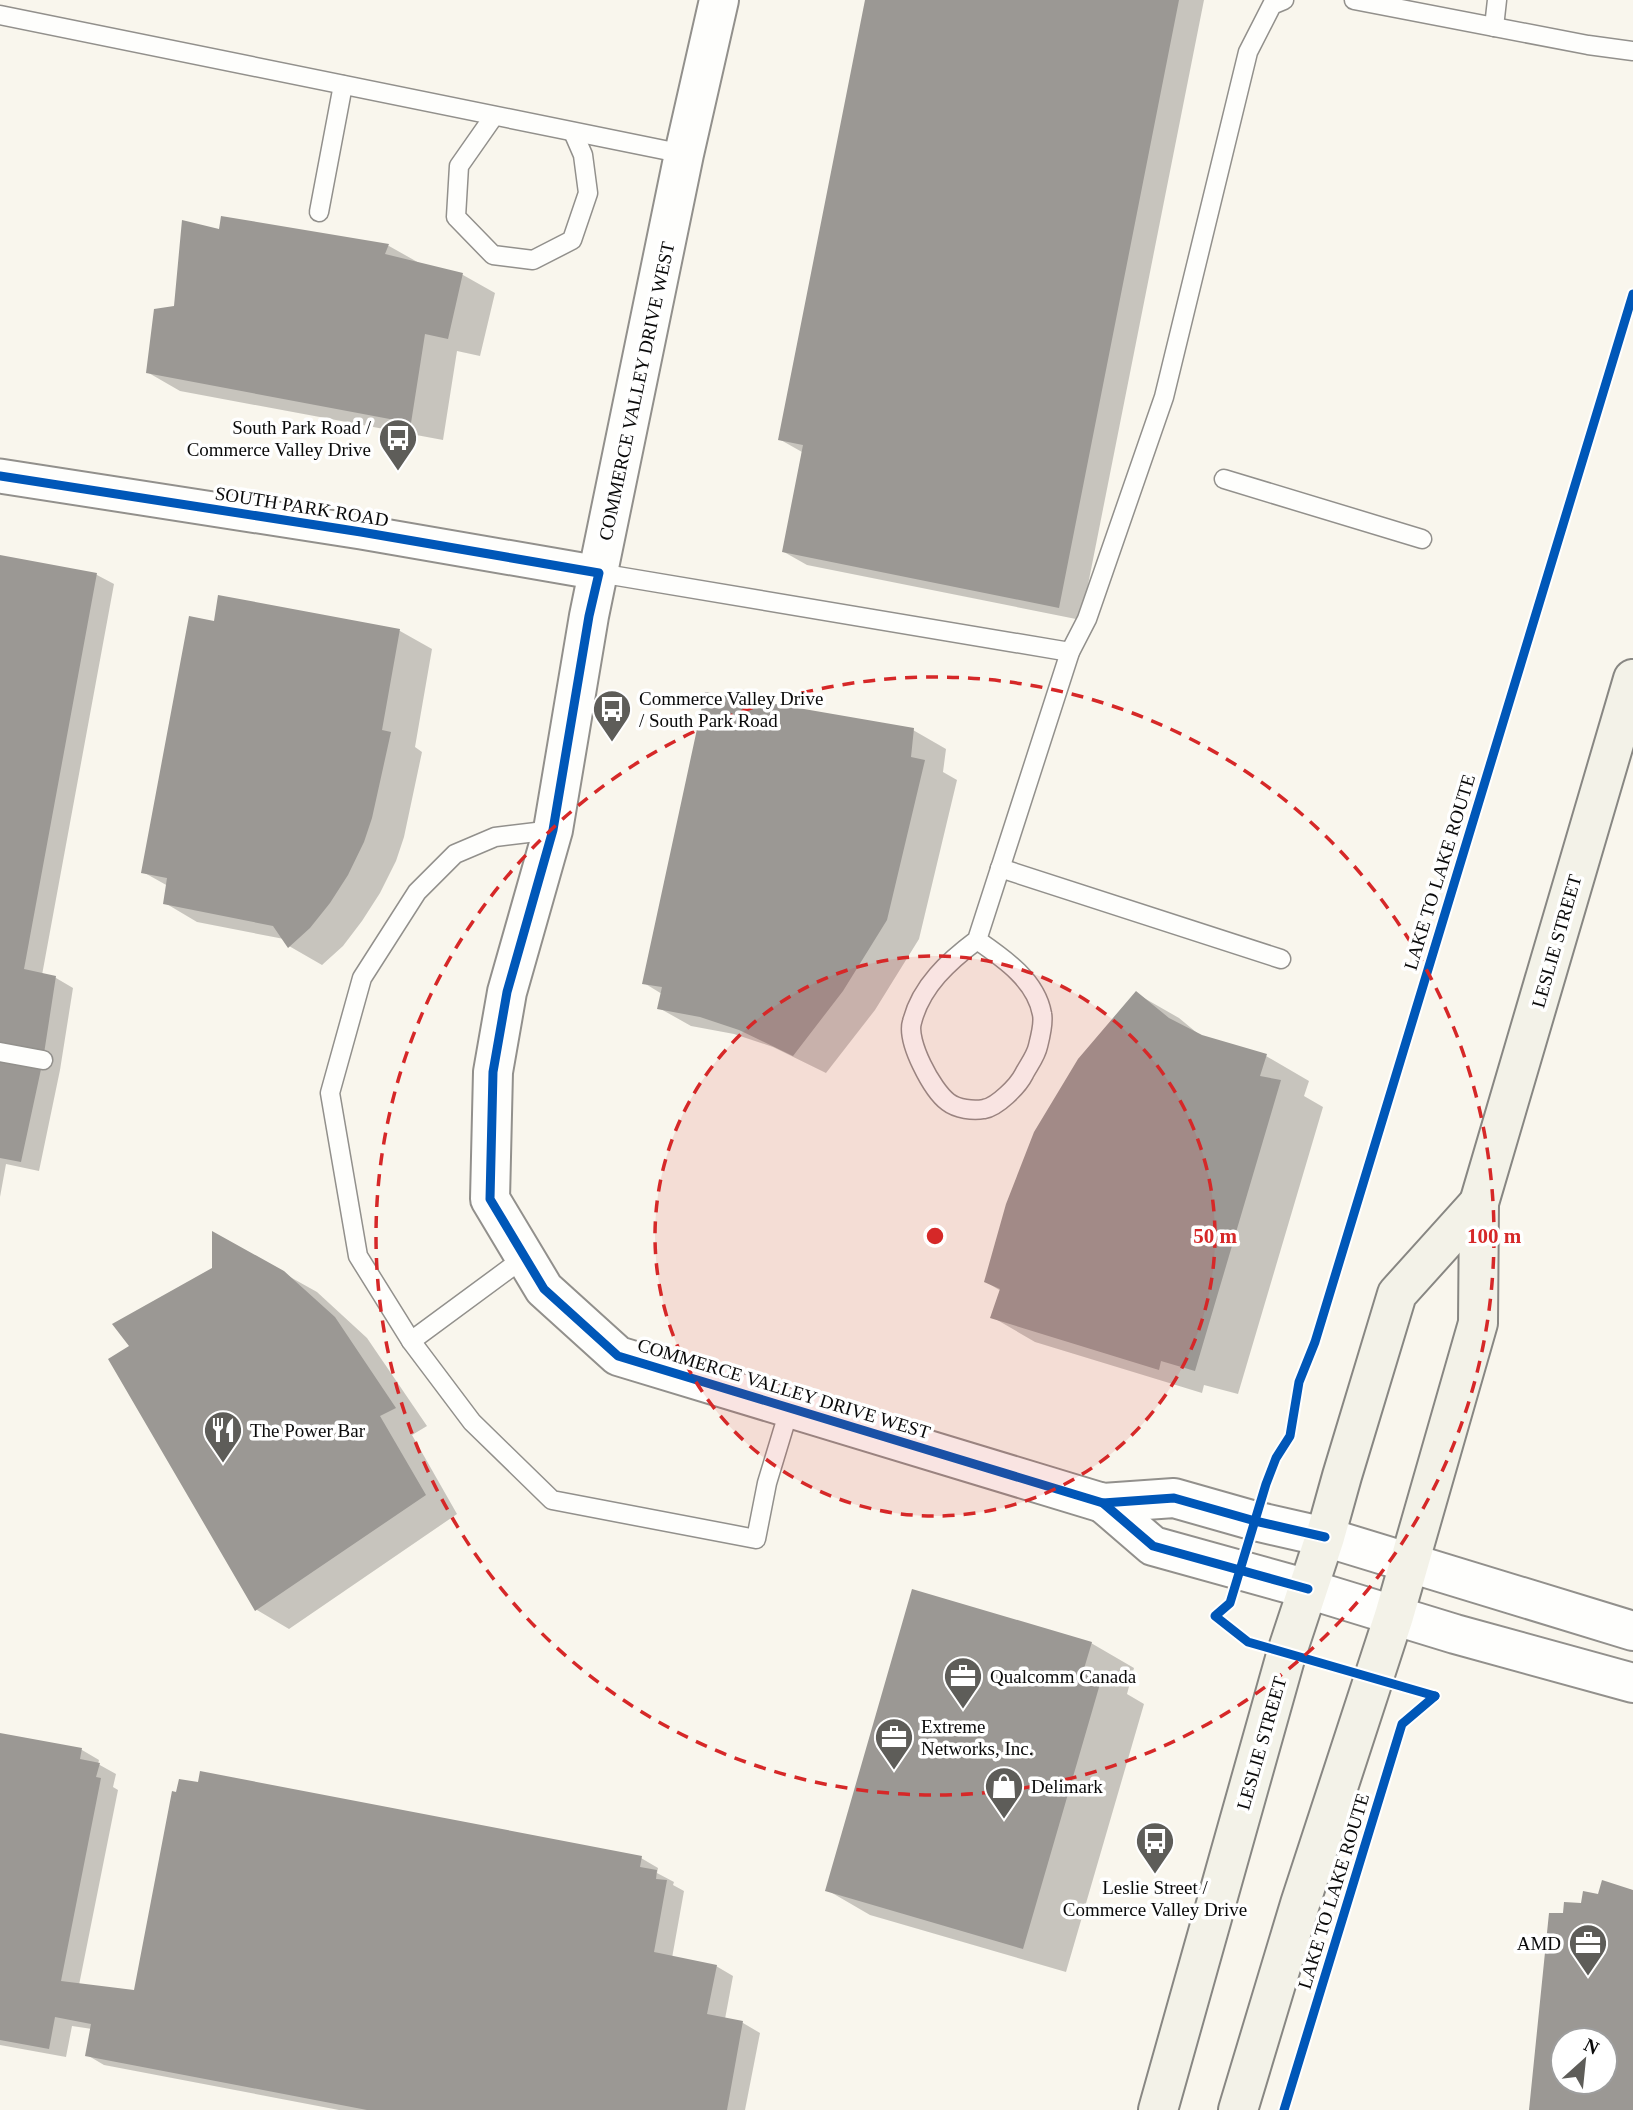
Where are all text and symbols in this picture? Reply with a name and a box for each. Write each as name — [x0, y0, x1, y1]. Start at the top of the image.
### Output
street label: COMMERCE VALLEY DRIVE WEST — [595, 239, 679, 542]
place label: South Park Road / Commerce Valley Drive — [187, 417, 372, 460]
bus stop icon: South Park Road / Commerce Valley Drive — [377, 417, 419, 472]
street label: SOUTH PARK ROAD — [214, 482, 390, 531]
bus stop icon: Commerce Valley Drive / South Park Road — [591, 688, 633, 743]
place label: Commerce Valley Drive / South Park Road — [639, 688, 823, 731]
street label: LAKE TO LAKE ROUTE — [1400, 772, 1479, 973]
street label: LESLIE STREET — [1527, 872, 1586, 1010]
centre of rings — [923, 1224, 947, 1248]
text: 50 m — [1193, 1224, 1237, 1248]
text: 100 m — [1467, 1224, 1522, 1248]
street label: COMMERCE VALLEY DRIVE WEST — [635, 1334, 933, 1443]
restaurant icon: The Power Bar — [202, 1409, 244, 1464]
place label: The Power Bar — [250, 1420, 366, 1441]
office icon: Qualcomm Canada — [942, 1655, 984, 1710]
place label: Qualcomm Canada — [990, 1666, 1137, 1687]
street label: LESLIE STREET — [1232, 1674, 1291, 1812]
office icon: Extreme Networks, Inc. — [873, 1716, 915, 1771]
place label: Extreme Networks, Inc. — [921, 1716, 1033, 1759]
shop icon: Delimark — [983, 1765, 1025, 1820]
place label: Delimark — [1031, 1776, 1103, 1797]
street label: LAKE TO LAKE ROUTE — [1294, 1791, 1373, 1992]
bus stop icon: Leslie Street / Commerce Valley Drive — [1134, 1820, 1176, 1875]
place label: Leslie Street / Commerce Valley Drive — [1063, 1877, 1247, 1920]
office icon: AMD — [1567, 1922, 1609, 1977]
place label: AMD — [1517, 1933, 1561, 1954]
north arrow — [1549, 2026, 1619, 2096]
text: N — [1581, 2034, 1603, 2059]

